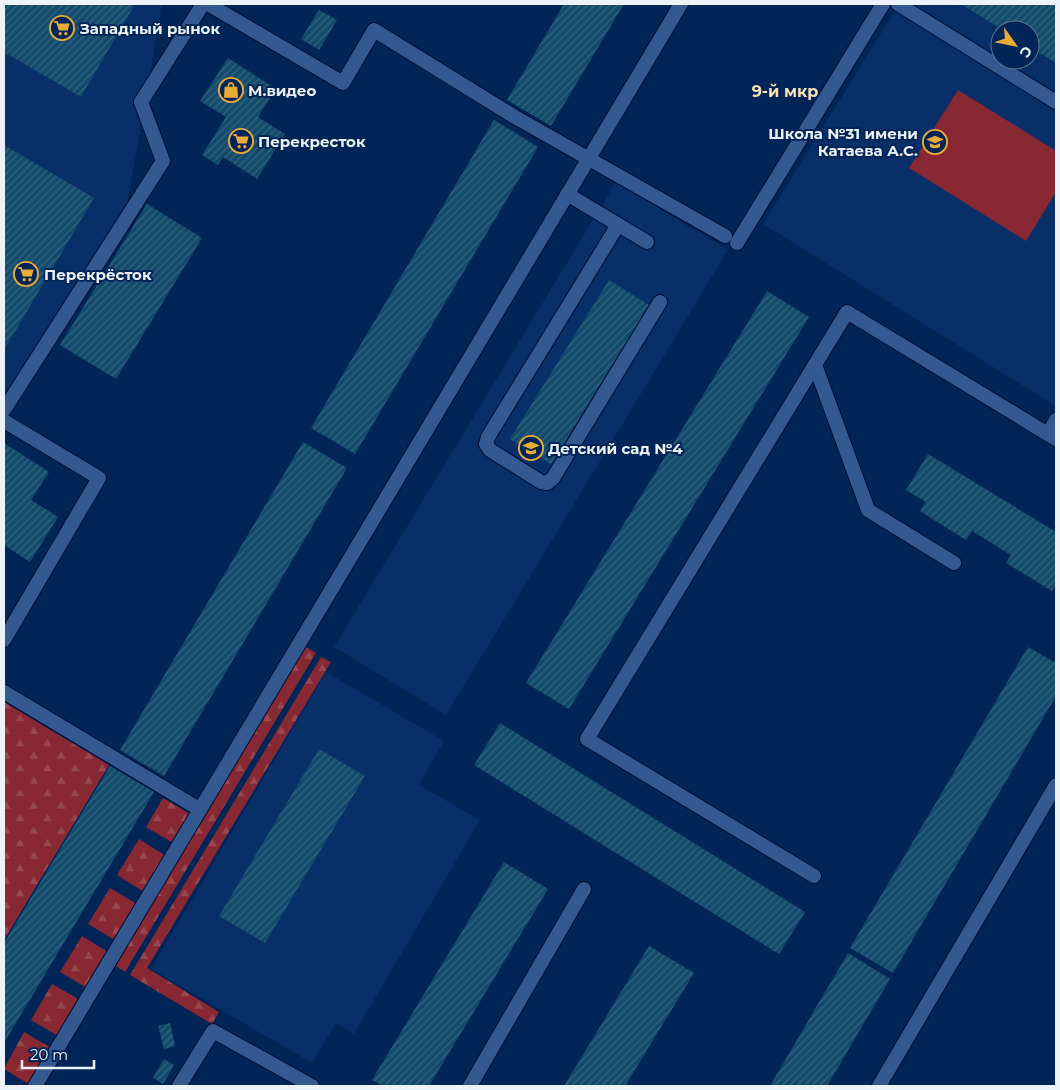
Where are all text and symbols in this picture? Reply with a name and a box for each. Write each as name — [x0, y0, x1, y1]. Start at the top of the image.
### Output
supermarket icon: Западный рынок — [49, 15, 75, 41]
place label: Западный рынок — [79, 19, 220, 38]
north arrow — [990, 20, 1040, 70]
text: С — [1016, 43, 1036, 61]
shop icon: М.видео — [218, 77, 244, 103]
place label: М.видео — [248, 81, 317, 100]
district label: 9-й мкр — [752, 82, 818, 101]
place label: Школа №31 имени Катаева А.С. — [768, 124, 918, 160]
supermarket icon: Перекресток — [228, 128, 254, 154]
school or university icon: Школа №31 имени Катаева А.С. — [922, 129, 948, 155]
place label: Перекресток — [258, 132, 366, 151]
supermarket icon: Перекрёсток — [13, 261, 39, 287]
place label: Перекрёсток — [44, 265, 152, 284]
school or university icon: Детский сад №4 — [518, 435, 544, 461]
place label: Детский сад №4 — [548, 439, 683, 458]
scale bar — [22, 1038, 95, 1070]
text: 20 m — [30, 1045, 68, 1064]

